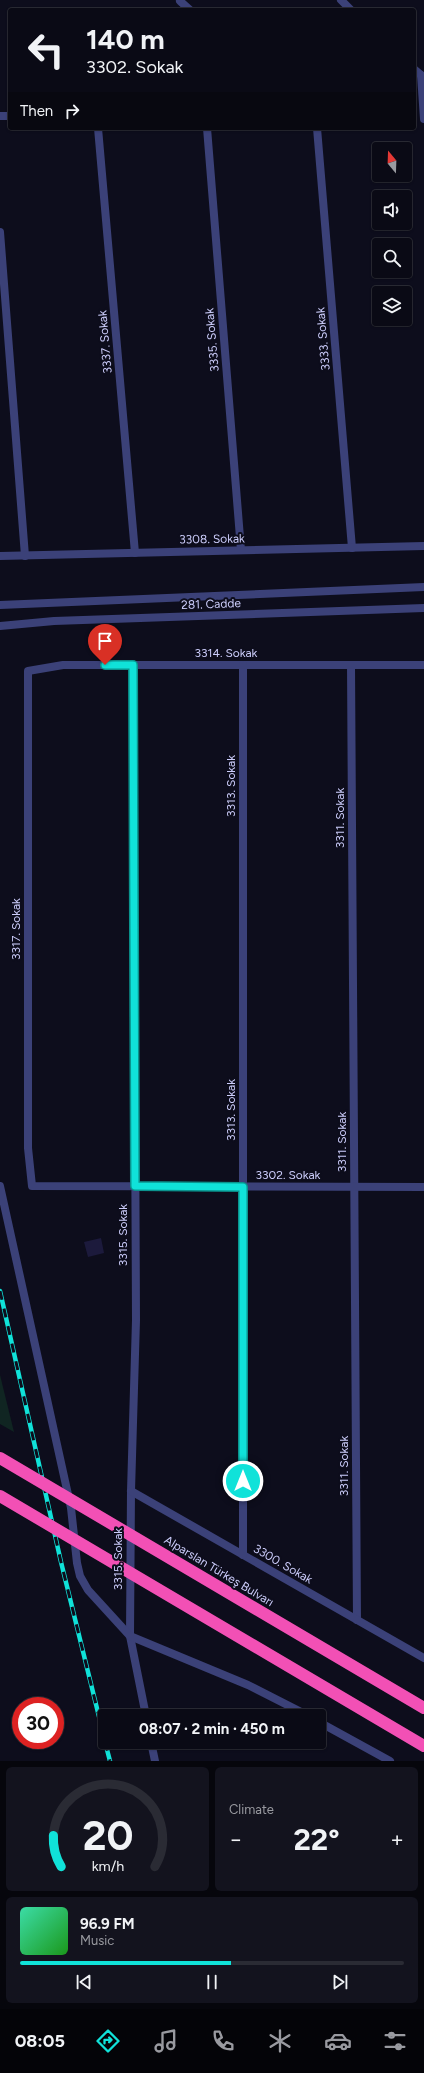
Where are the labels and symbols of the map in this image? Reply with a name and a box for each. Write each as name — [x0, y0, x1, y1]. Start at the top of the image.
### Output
north arrow — [372, 142, 412, 182]
street label: 3335. Sokak — [202, 307, 222, 372]
street label: 3333. Sokak — [313, 307, 333, 371]
street label: 3337. Sokak — [95, 310, 115, 374]
street label: 3308. Sokak — [179, 531, 245, 547]
street label: 281. Cadde — [181, 596, 242, 612]
pin — [88, 624, 122, 665]
street label: 3314. Sokak — [195, 646, 258, 660]
street label: 3313. Sokak — [224, 755, 238, 817]
street label: 3311. Sokak — [333, 788, 347, 848]
street label: 3317. Sokak — [9, 898, 23, 960]
street label: 3313. Sokak — [224, 1079, 238, 1141]
street label: 3311. Sokak — [335, 1112, 349, 1172]
street label: 3302. Sokak — [256, 1168, 321, 1182]
street label: 3315. Sokak — [116, 1204, 130, 1266]
street label: 3311. Sokak — [337, 1436, 351, 1496]
position arrow — [222, 1460, 264, 1502]
street label: 3315. Sokak — [111, 1528, 125, 1590]
street label: Alparslan Türkeş Bulvarı — [162, 1533, 276, 1609]
street label: 3300. Sokak — [251, 1541, 315, 1587]
speed limit sign: 30 — [12, 1697, 64, 1749]

